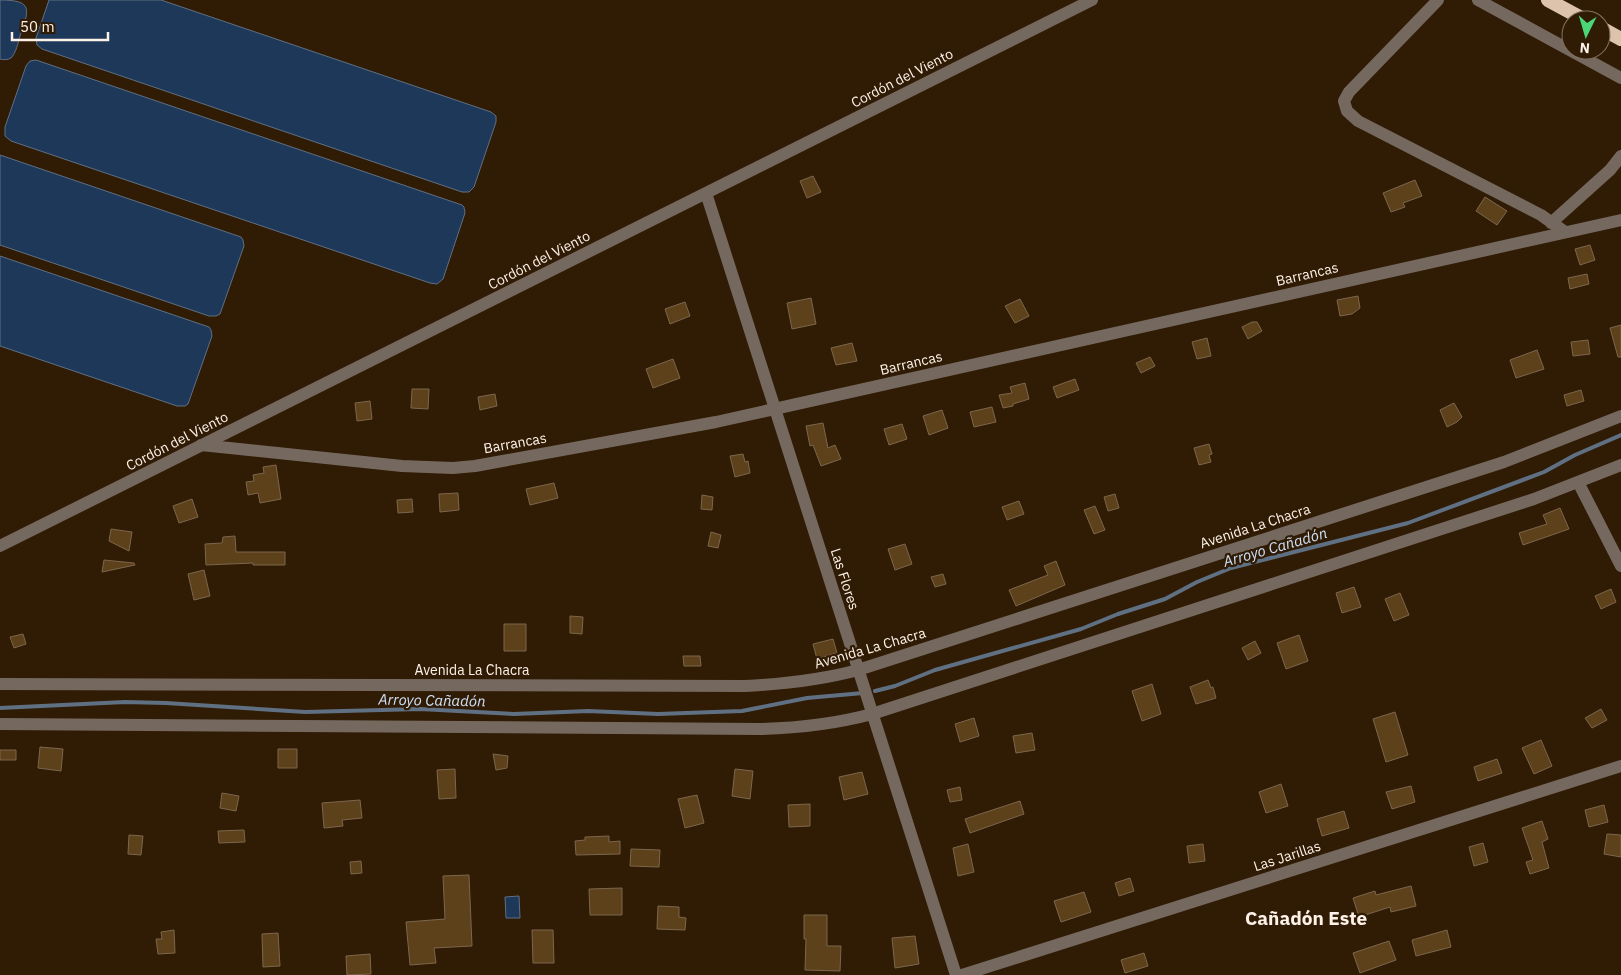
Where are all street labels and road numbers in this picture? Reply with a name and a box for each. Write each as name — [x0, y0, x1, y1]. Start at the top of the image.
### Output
street label: Cordón del Viento — [848, 44, 956, 111]
street label: Cordón del Viento — [485, 226, 593, 293]
street label: Barrancas — [1274, 258, 1340, 290]
street label: Barrancas — [878, 347, 944, 379]
street label: Cordón del Viento — [123, 407, 231, 474]
street label: Barrancas — [482, 429, 548, 457]
street label: Avenida La Chacra — [1198, 500, 1313, 552]
street label: Las Flores — [827, 546, 863, 612]
street label: Avenida La Chacra — [812, 623, 928, 673]
street label: Avenida La Chacra — [414, 661, 530, 679]
street label: Las Jarillas — [1251, 837, 1323, 875]

